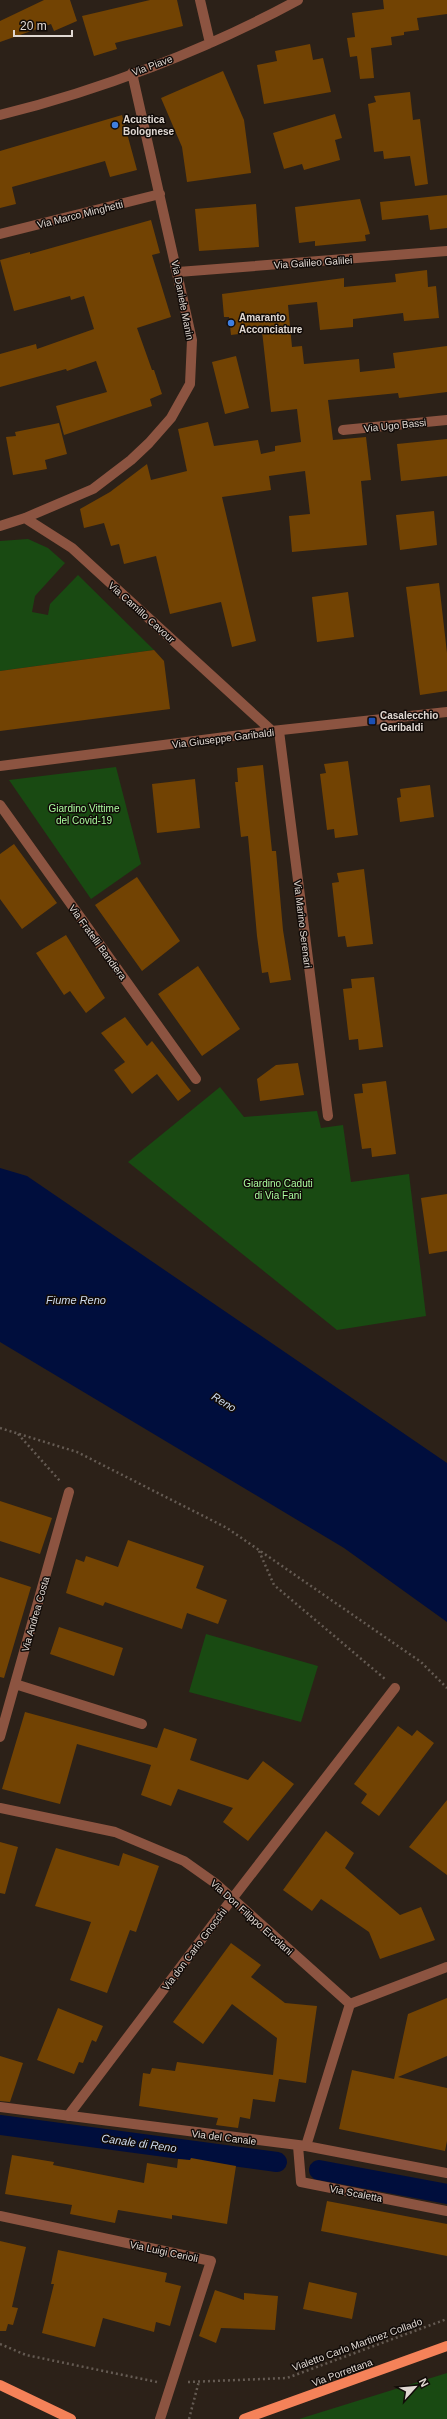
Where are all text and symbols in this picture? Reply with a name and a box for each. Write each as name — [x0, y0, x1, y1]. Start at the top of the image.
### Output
scale bar — [14, 12, 72, 38]
text: 20 m — [20, 19, 47, 33]
street label: Via Piave — [131, 53, 174, 78]
place label: Acustica Bolognese — [123, 114, 175, 137]
marker: Acustica Bolognese — [110, 120, 120, 130]
street label: Via Marco Minghetti — [36, 198, 124, 230]
street label: Via Galileo Galilei — [273, 254, 353, 271]
street label: Via Daniele Manin — [169, 259, 196, 341]
place label: Amaranto Acconciature — [239, 312, 303, 335]
marker: Amaranto Acconciature — [226, 318, 236, 328]
street label: Via Ugo Bassi — [363, 417, 427, 434]
street label: Via Camillo Cavour — [106, 580, 178, 645]
place label: Casalecchio Garibaldi — [380, 710, 438, 733]
marker: Casalecchio Garibaldi — [367, 716, 377, 726]
street label: Via Giuseppe Garibaldi — [171, 727, 275, 750]
park label: Giardino Vittime del Covid-19 — [49, 803, 120, 826]
street label: Via Marino Serenari — [292, 880, 313, 969]
street label: Via Fratelli Bandiera — [67, 903, 129, 982]
park label: Giardino Caduti di Via Fani — [243, 1178, 313, 1201]
water label: Fiume Reno — [46, 1294, 106, 1306]
water label: Reno — [210, 1390, 238, 1414]
street label: Via Andrea Costa — [19, 1575, 52, 1653]
street label: Via Don Filippo Ercolani — [208, 1878, 295, 1957]
street label: Via don Carlo Gnocchi — [160, 1906, 229, 1992]
street label: Via del Canale — [191, 2128, 257, 2147]
water label: Canale di Reno — [101, 2132, 177, 2154]
street label: Via Scaletta — [329, 2183, 383, 2204]
street label: Via Luigi Cerioli — [129, 2239, 199, 2264]
street label: Vialetto Carlo Martinez Collado — [291, 2316, 424, 2373]
street label: Via Porrettana — [310, 2356, 374, 2389]
north arrow — [395, 2367, 435, 2407]
text: N — [417, 2376, 431, 2389]

